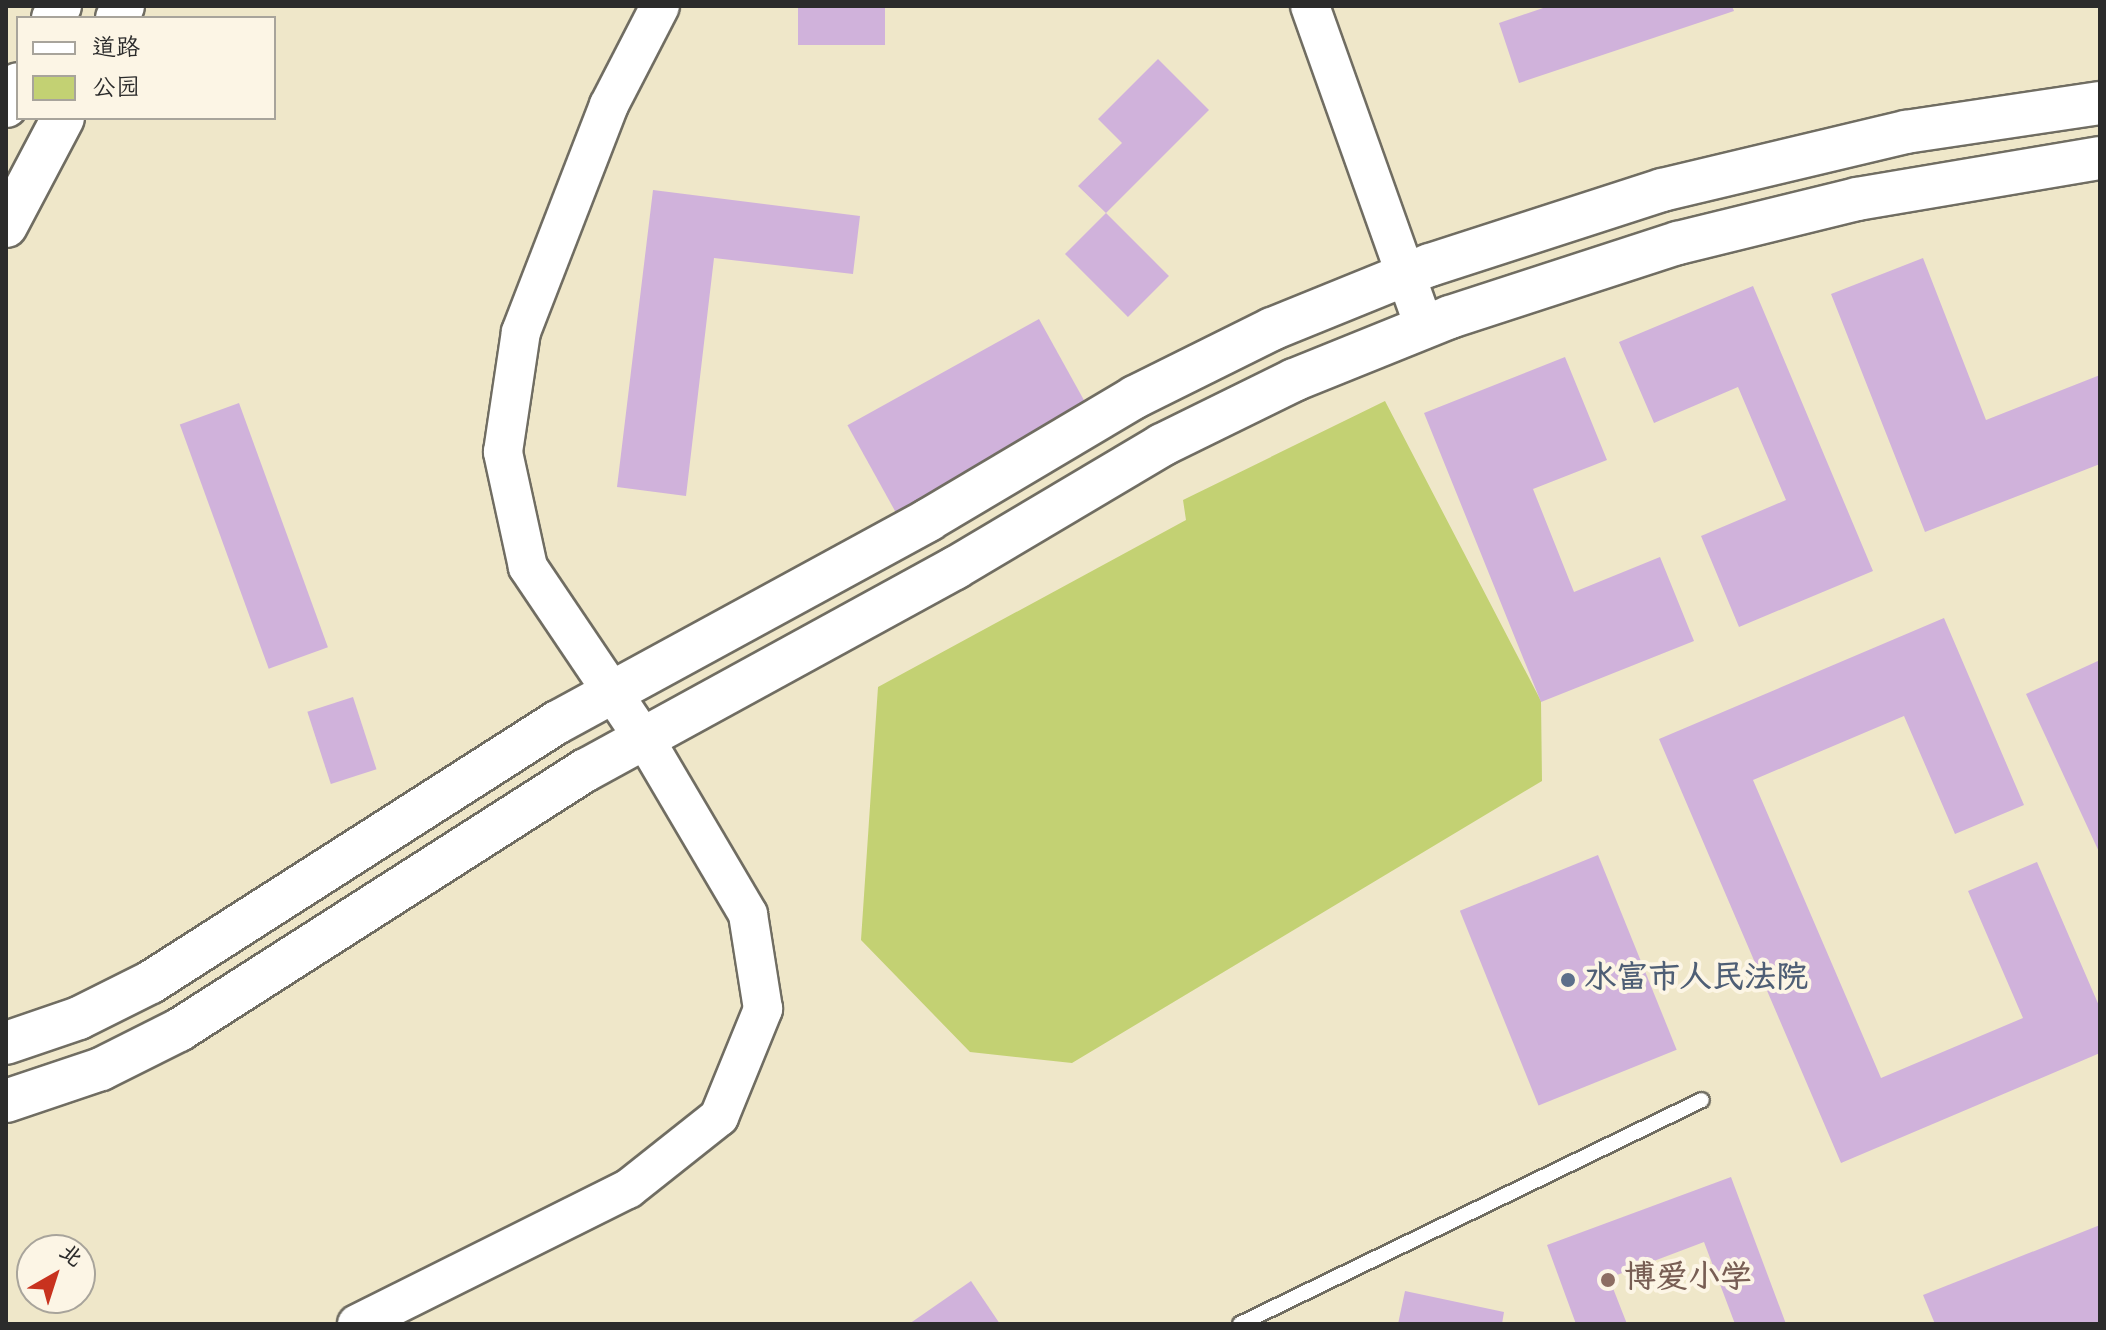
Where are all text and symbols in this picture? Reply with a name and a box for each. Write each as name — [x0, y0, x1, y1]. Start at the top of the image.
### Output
legend — [16, 16, 276, 120]
text: 道路 — [92, 32, 140, 67]
text: 公园 — [92, 72, 140, 107]
place label: 水富市人民法院 — [1584, 961, 1808, 999]
marker: 水富市人民法院 — [1559, 971, 1577, 989]
north arrow — [16, 1234, 96, 1314]
text: 北 — [51, 1238, 88, 1276]
place label: 博爱小学 — [1624, 1261, 1752, 1299]
marker: 博爱小学 — [1599, 1271, 1617, 1289]

